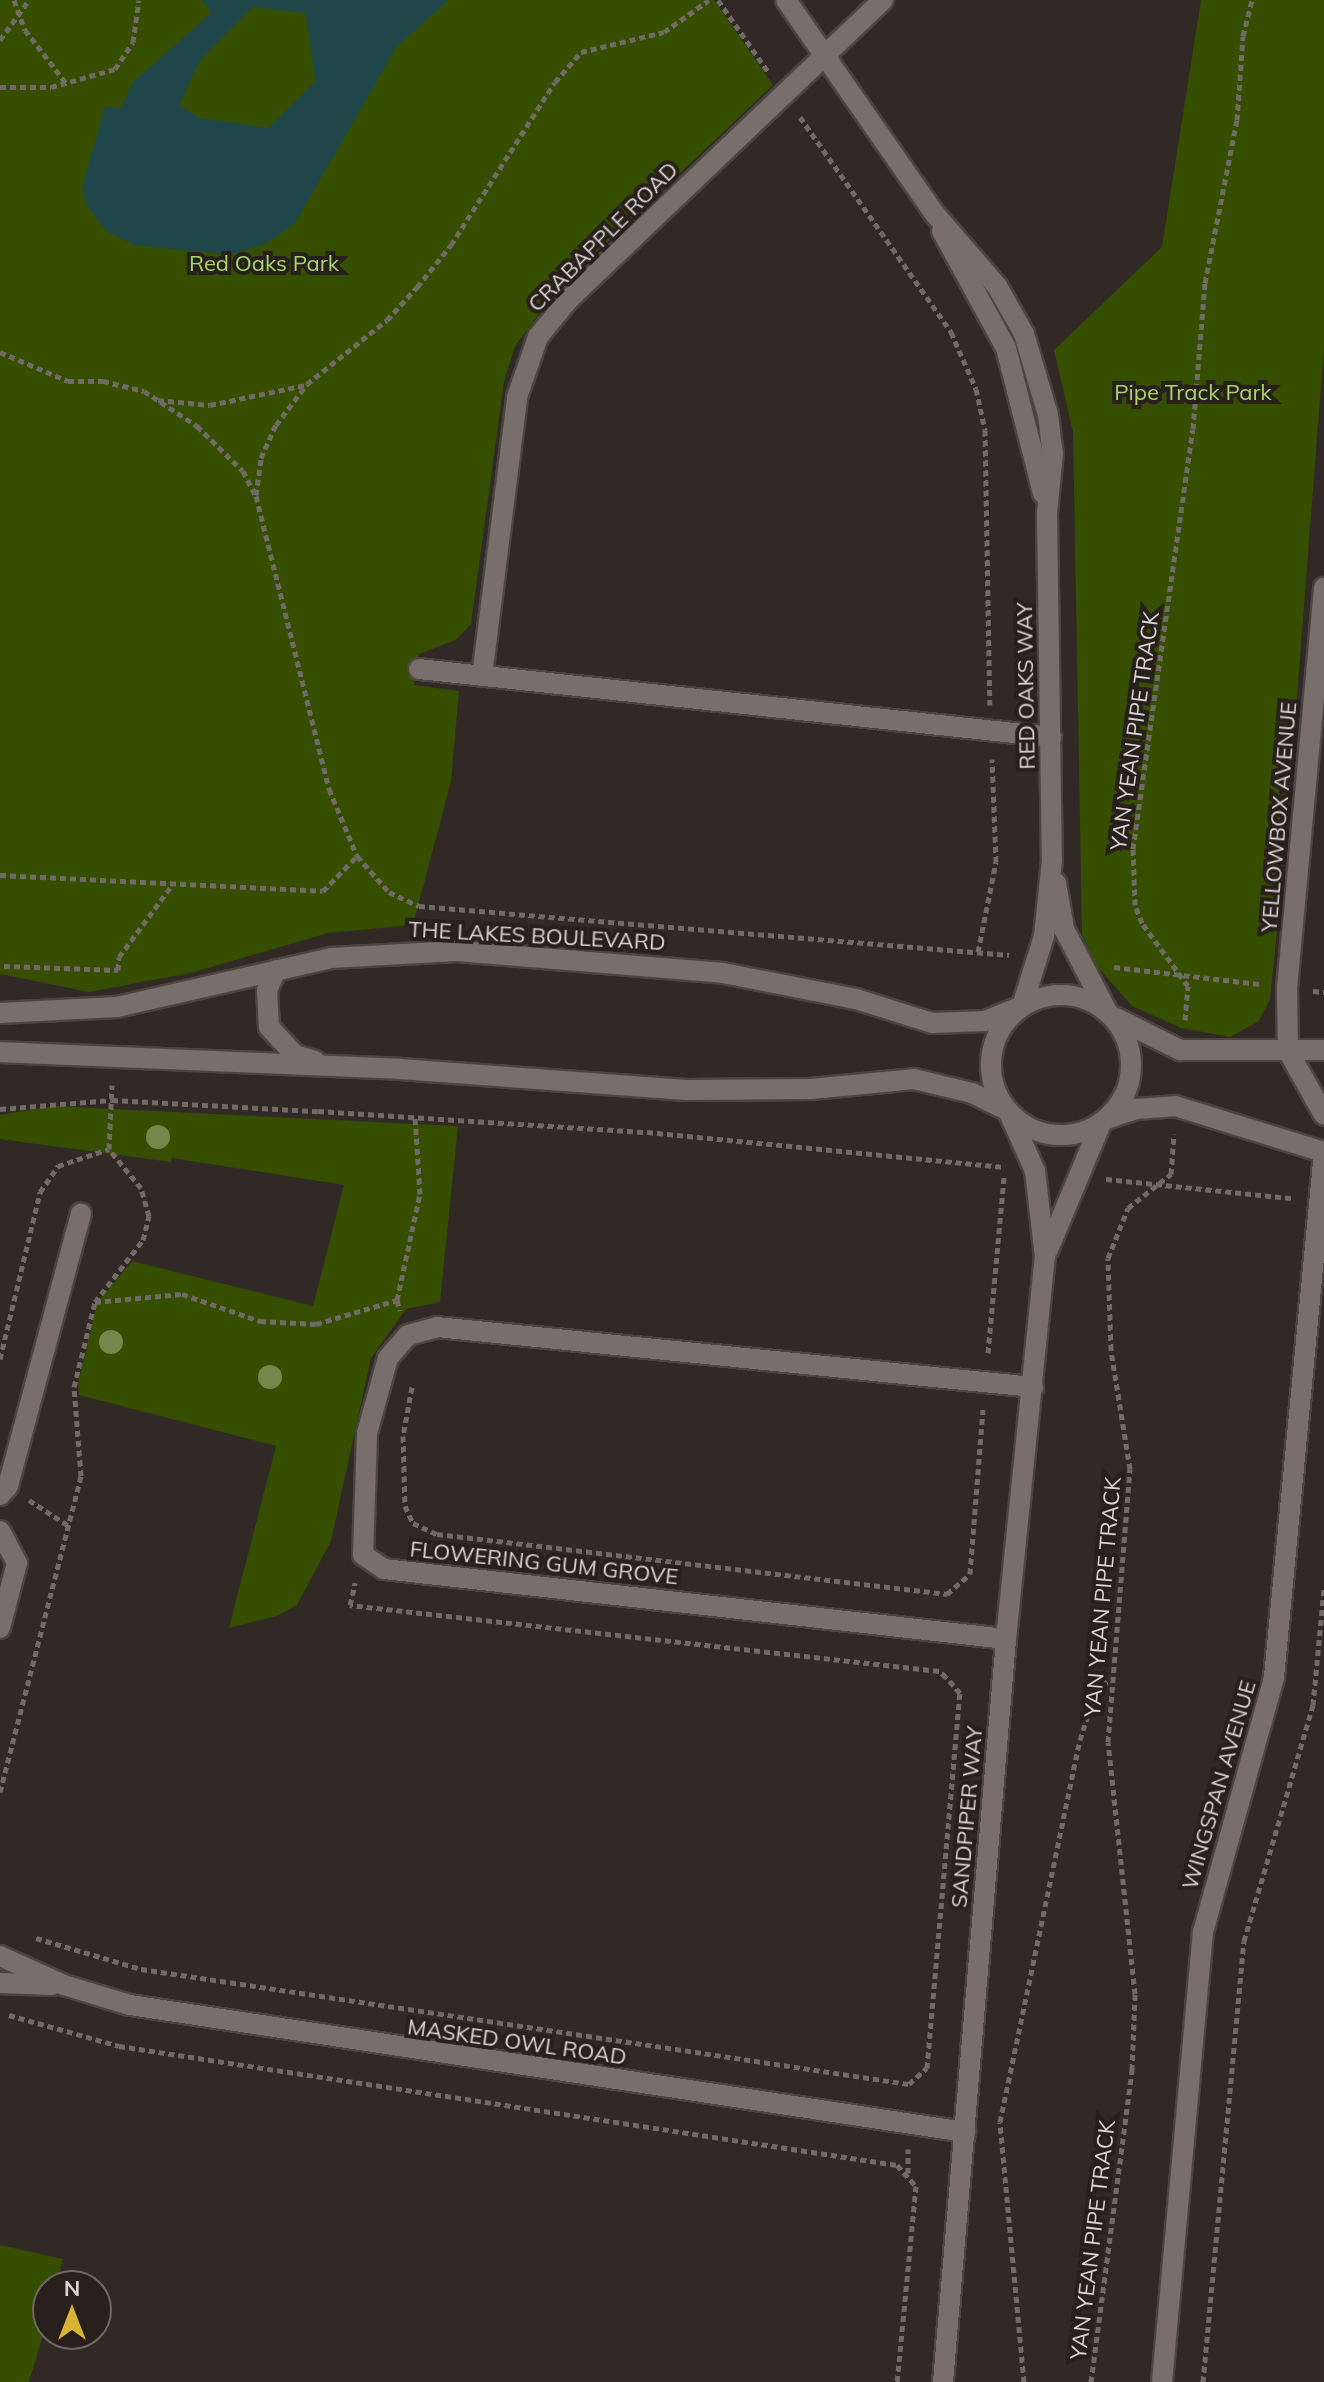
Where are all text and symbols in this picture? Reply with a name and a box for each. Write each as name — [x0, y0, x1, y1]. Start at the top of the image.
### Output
street label: CRABAPPLE ROAD — [523, 157, 683, 317]
park label: Red Oaks Park — [189, 251, 339, 277]
park label: Pipe Track Park — [1114, 380, 1272, 406]
street label: RED OAKS WAY — [1011, 602, 1041, 770]
street label: YAN YEAN PIPE TRACK — [1105, 610, 1165, 852]
street label: YELLOWBOX AVENUE — [1256, 701, 1302, 933]
street label: THE LAKES BOULEVARD — [408, 916, 666, 956]
street label: YAN YEAN PIPE TRACK — [1079, 1476, 1127, 1718]
street label: FLOWERING GUM GROVE — [409, 1536, 679, 1590]
street label: WINGSPAN AVENUE — [1177, 1677, 1261, 1893]
street label: SANDPIPER WAY — [946, 1725, 988, 1909]
street label: MASKED OWL ROAD — [406, 2014, 628, 2070]
street label: YAN YEAN PIPE TRACK — [1065, 2119, 1121, 2361]
north arrow — [32, 2270, 112, 2350]
text: N — [64, 2274, 80, 2302]

